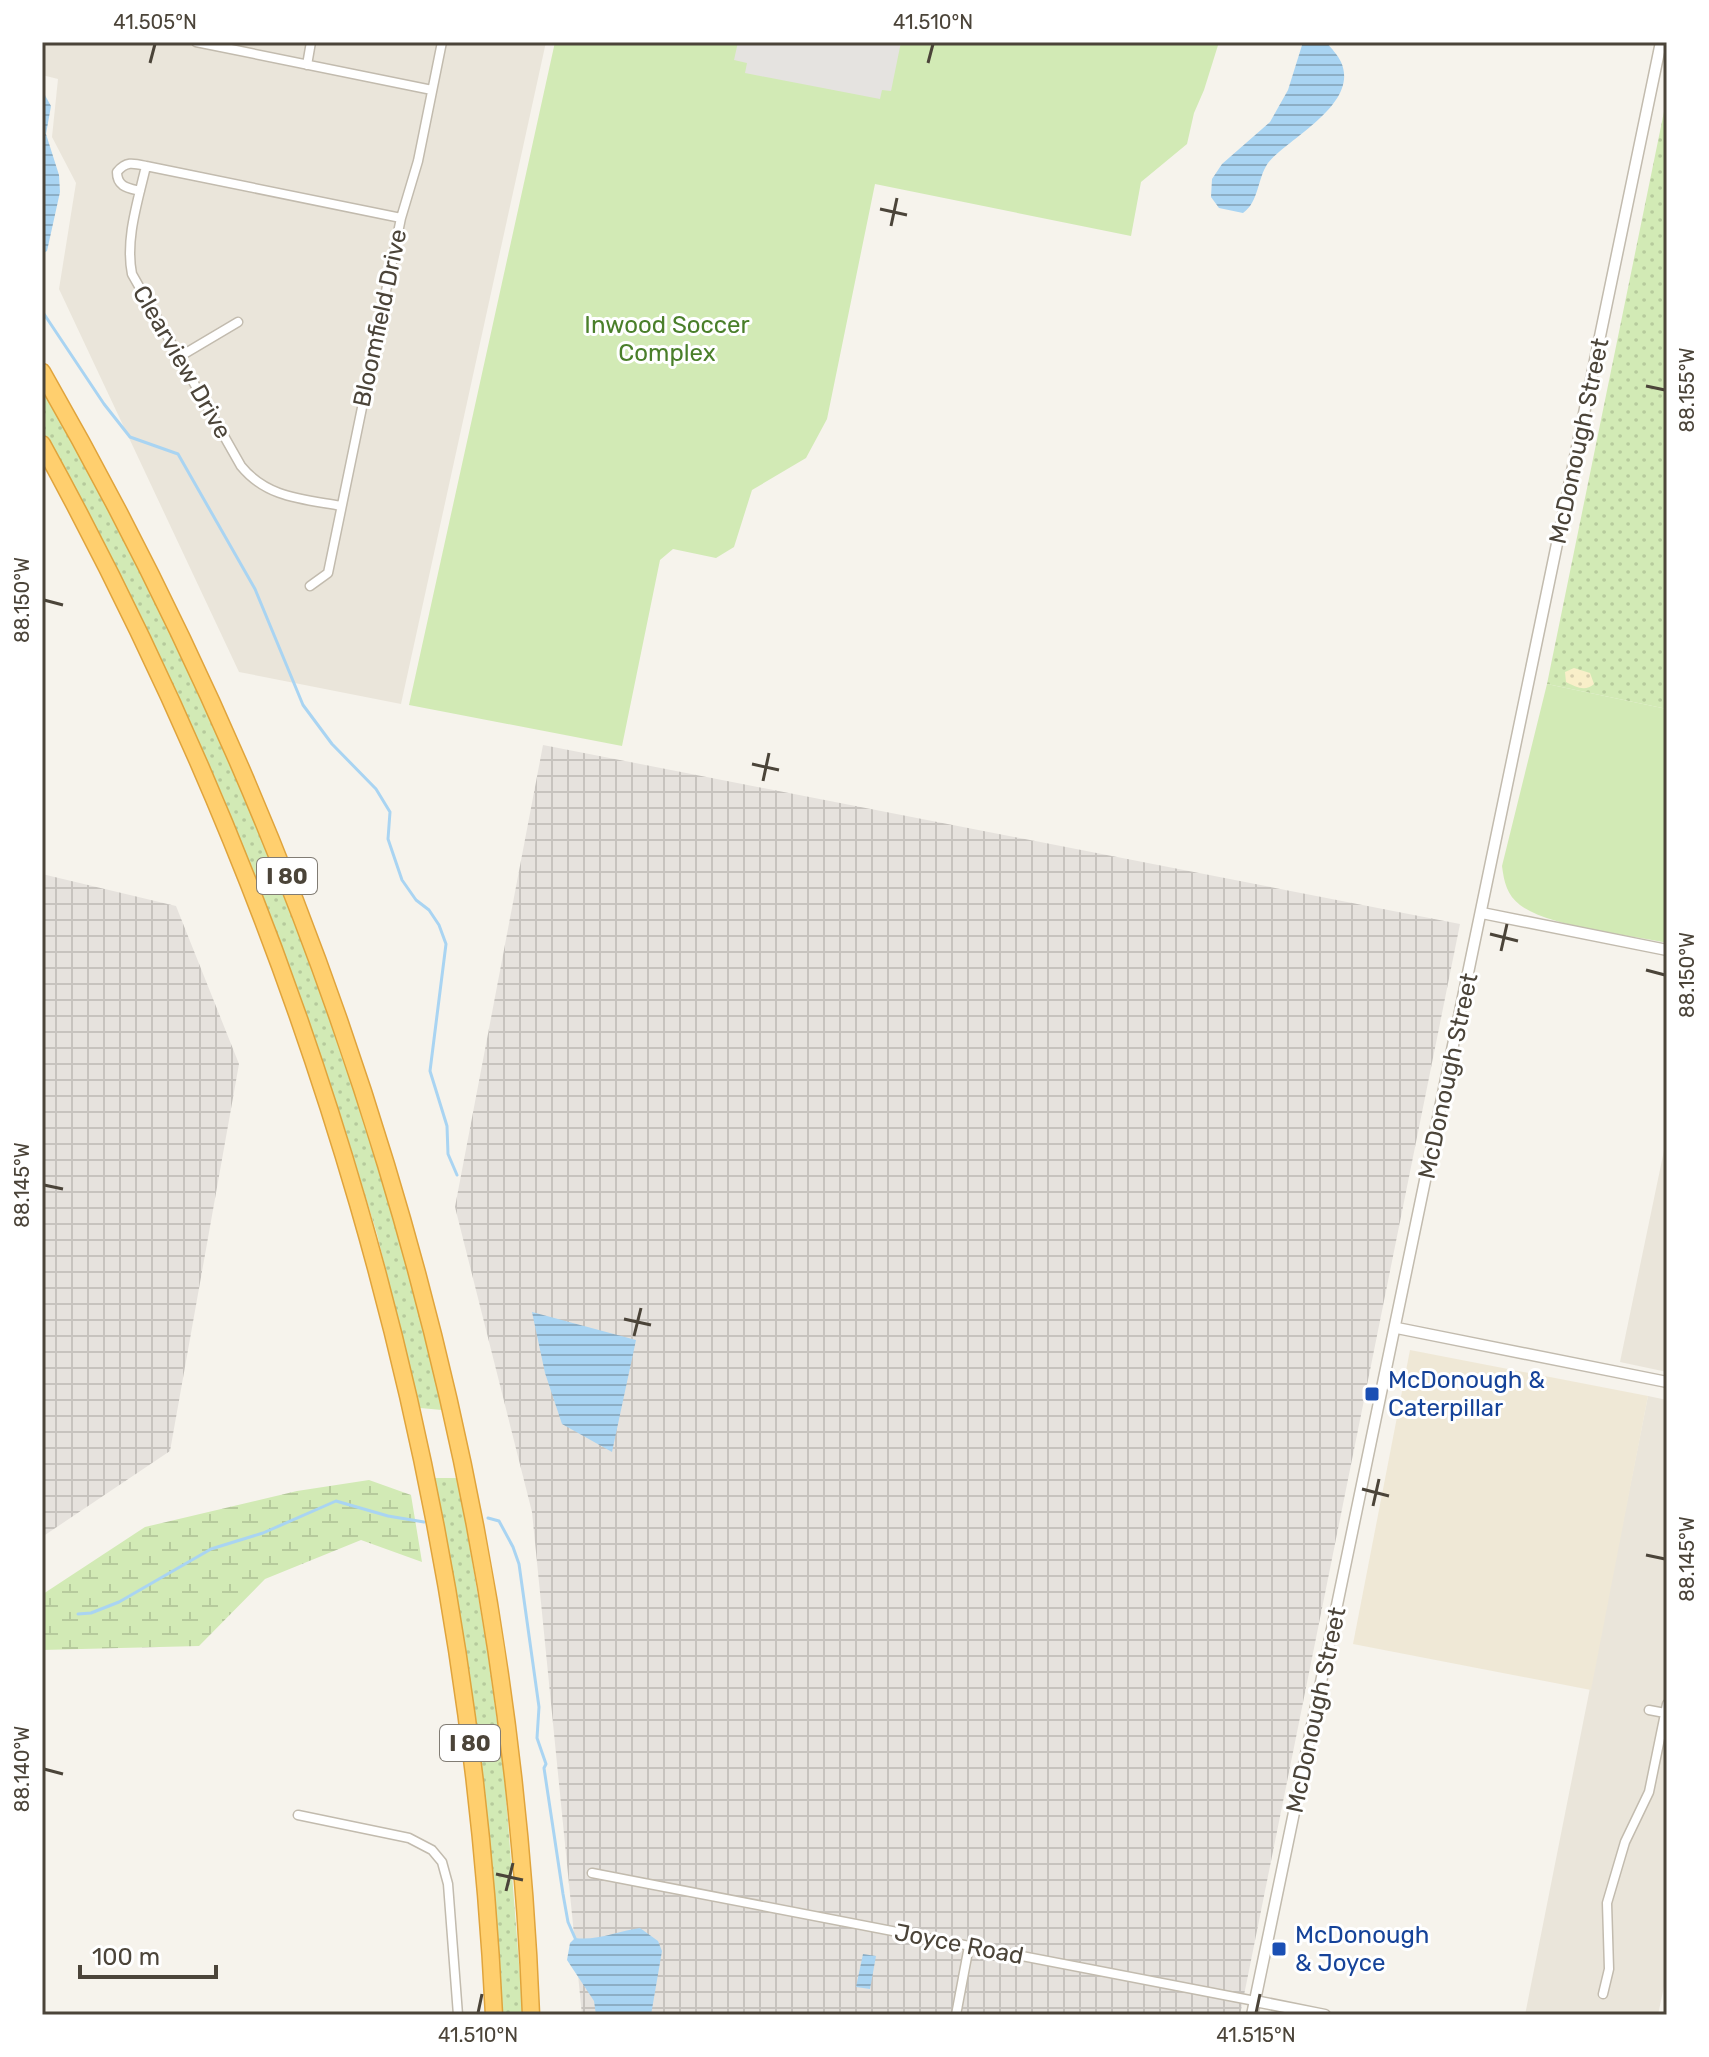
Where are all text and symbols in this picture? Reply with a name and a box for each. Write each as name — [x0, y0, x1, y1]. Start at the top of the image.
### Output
text: 41.505°N — [113, 10, 197, 34]
text: 41.510°N — [893, 10, 973, 34]
street label: Bloomfield Drive — [347, 227, 413, 409]
street label: Clearview Drive — [127, 280, 237, 444]
park label: Inwood Soccer Complex — [584, 311, 750, 367]
street label: McDonough Street — [1544, 336, 1614, 546]
text: 88.155°W — [1675, 347, 1699, 433]
text: 88.150°W — [10, 557, 34, 643]
road number: I 80 — [257, 858, 317, 894]
text: 88.150°W — [1675, 932, 1699, 1018]
street label: McDonough Street — [1413, 971, 1483, 1181]
text: 88.145°W — [10, 1142, 34, 1228]
place label: McDonough & Caterpillar — [1388, 1366, 1545, 1422]
marker: McDonough & Caterpillar — [1363, 1385, 1381, 1403]
text: 88.145°W — [1675, 1516, 1699, 1602]
street label: McDonough Street — [1281, 1605, 1351, 1815]
road number: I 80 — [440, 1725, 500, 1761]
text: 88.140°W — [10, 1726, 34, 1812]
street label: Joyce Road — [892, 1918, 1026, 1970]
place label: McDonough & Joyce — [1295, 1921, 1429, 1977]
scale bar — [80, 1929, 216, 1979]
marker: McDonough & Joyce — [1270, 1940, 1288, 1958]
text: 100 m — [92, 1943, 160, 1971]
text: 41.510°N — [438, 2023, 518, 2047]
text: 41.515°N — [1216, 2023, 1296, 2047]

